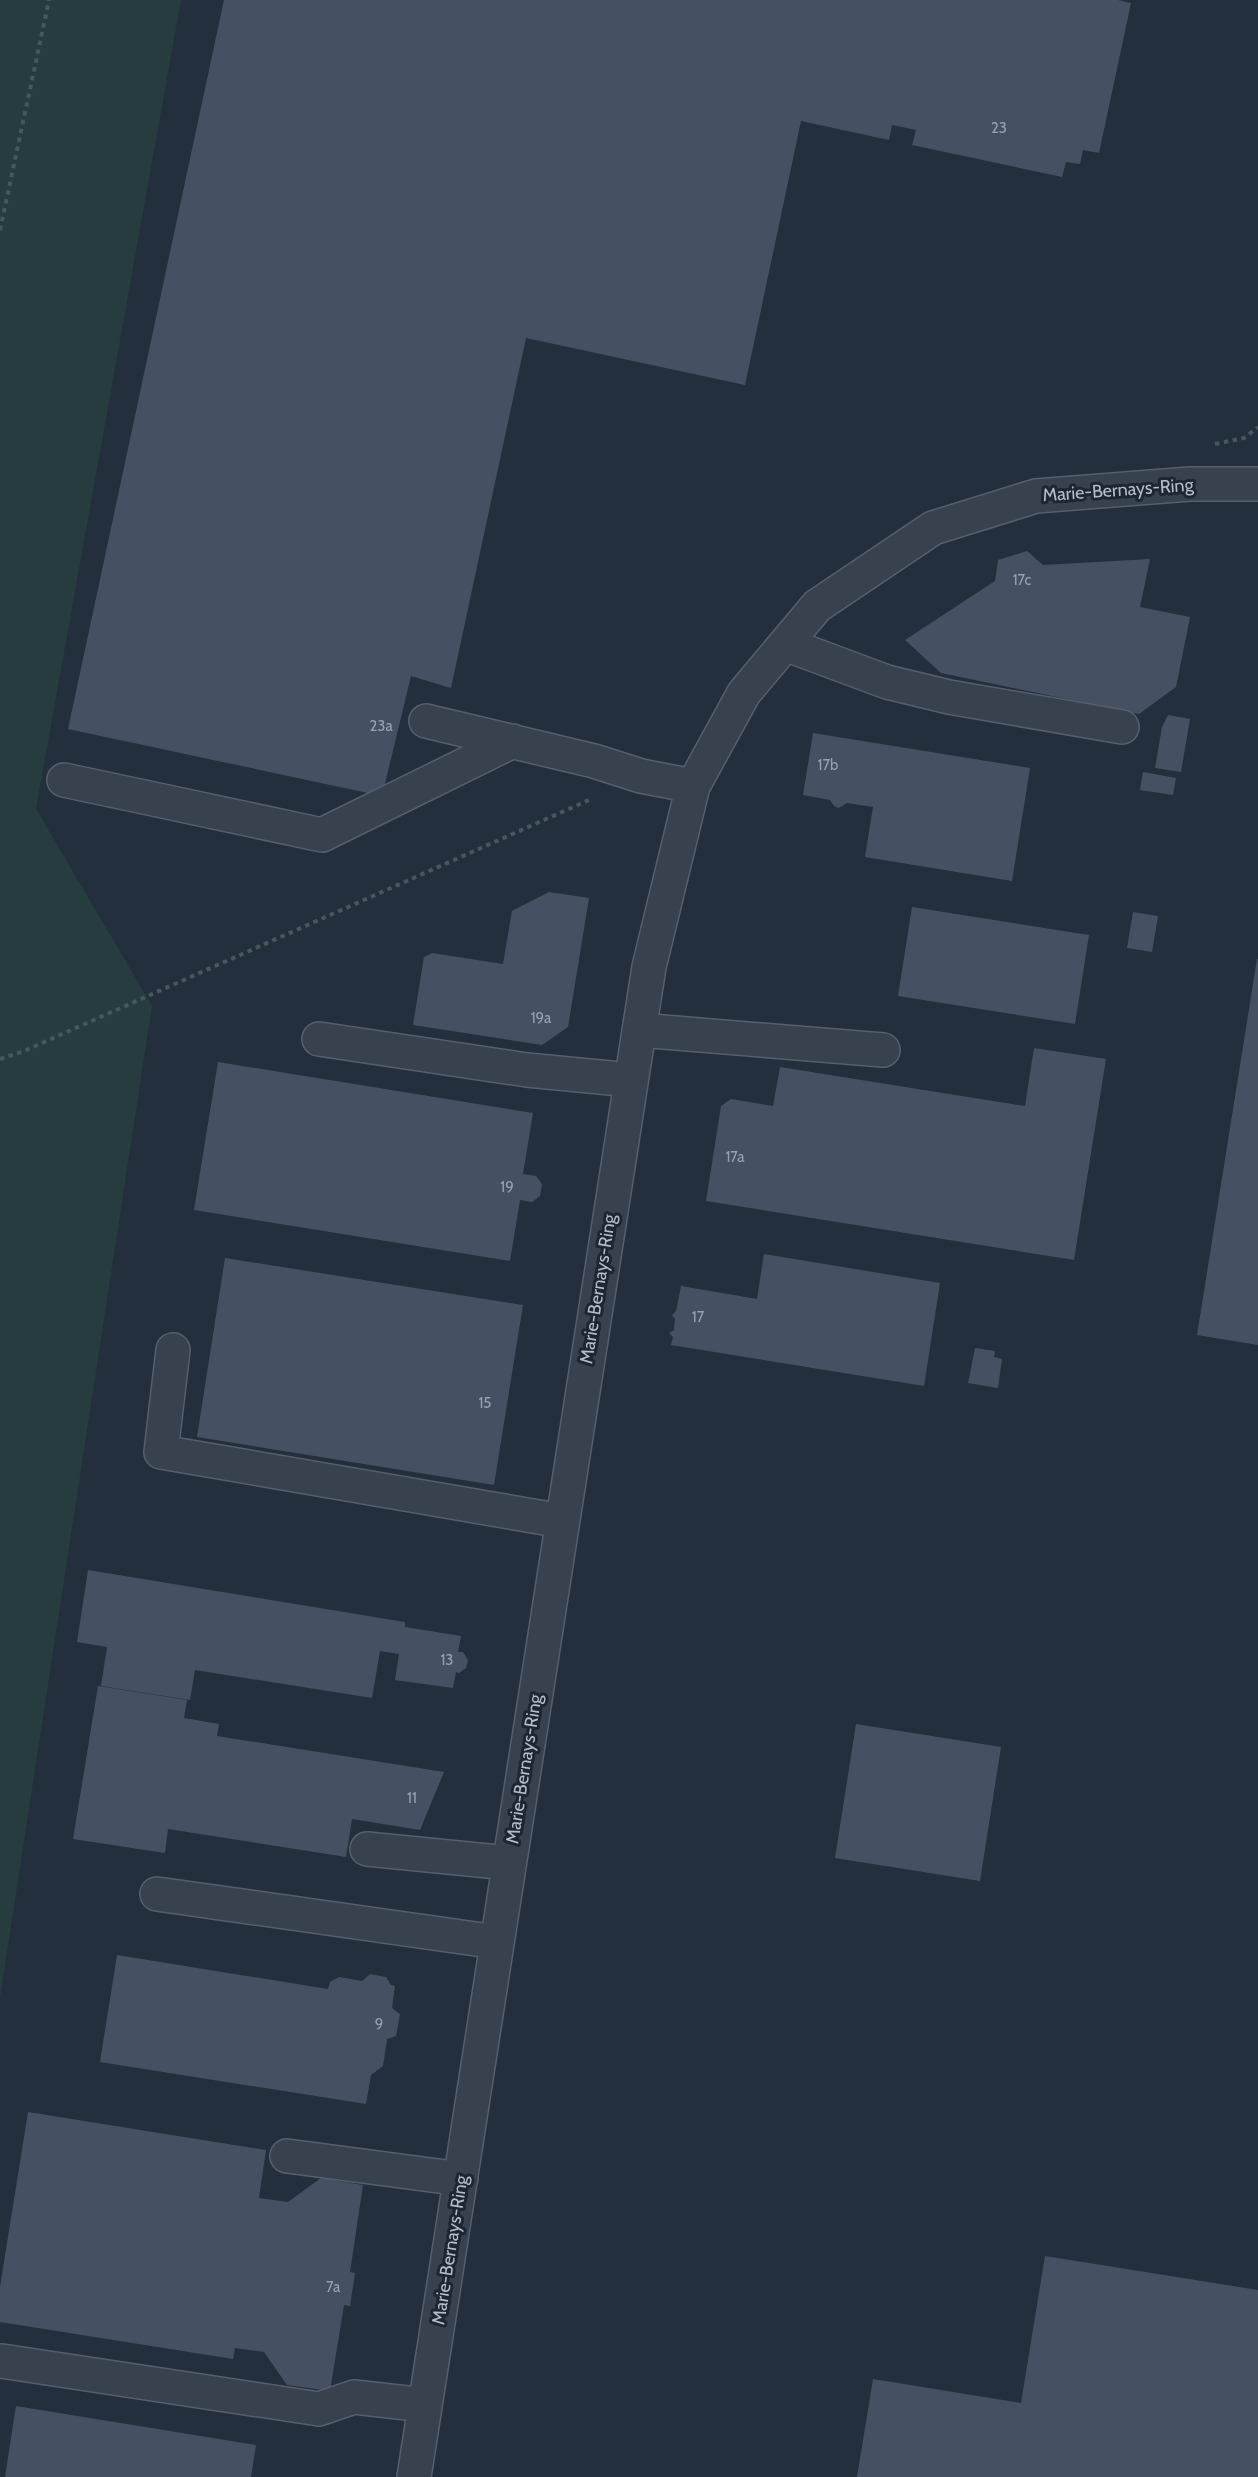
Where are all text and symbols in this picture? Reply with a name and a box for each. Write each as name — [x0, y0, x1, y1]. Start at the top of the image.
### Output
house number: 23 — [991, 119, 1007, 137]
street label: Marie-Bernays-Ring — [1042, 474, 1195, 506]
house number: 17c — [1013, 571, 1032, 589]
house number: 23a — [369, 717, 393, 735]
house number: 17b — [818, 756, 838, 774]
house number: 19a — [531, 1009, 552, 1027]
house number: 17a — [725, 1148, 745, 1166]
house number: 19 — [500, 1178, 514, 1196]
street label: Marie-Bernays-Ring — [575, 1212, 621, 1365]
house number: 17 — [692, 1308, 705, 1326]
house number: 15 — [478, 1394, 492, 1412]
house number: 13 — [440, 1651, 454, 1669]
street label: Marie-Bernays-Ring — [501, 1692, 547, 1845]
house number: 11 — [407, 1789, 417, 1807]
house number: 9 — [375, 2015, 383, 2033]
street label: Marie-Bernays-Ring — [427, 2173, 473, 2326]
house number: 7a — [326, 2278, 341, 2296]

